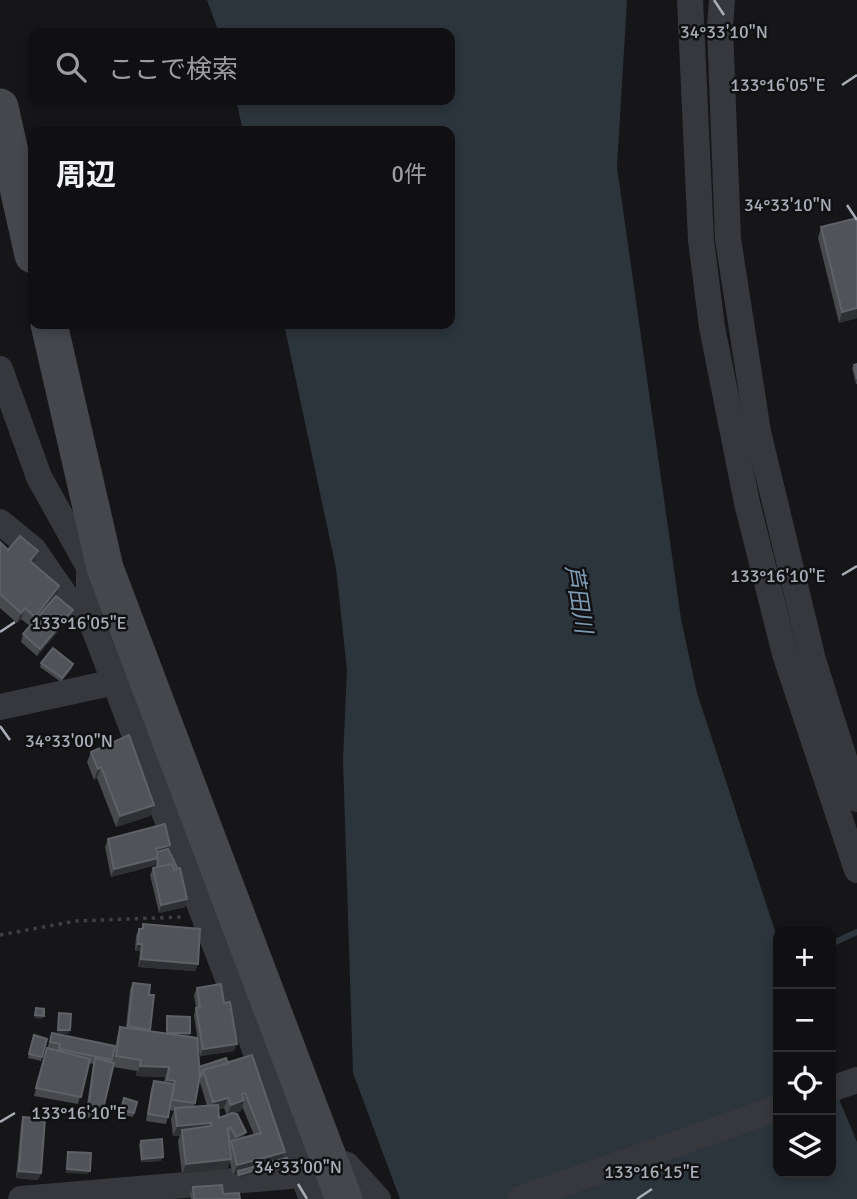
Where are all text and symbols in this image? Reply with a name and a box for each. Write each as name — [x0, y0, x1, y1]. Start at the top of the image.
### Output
text: 34°33'10"N — [680, 21, 768, 43]
search box — [28, 28, 455, 105]
icon: search — [52, 48, 90, 86]
text: ここで検索 — [108, 54, 238, 86]
text: 133°16'05"E — [730, 74, 826, 96]
text: 周辺 — [56, 157, 116, 194]
text: 0件 — [392, 160, 427, 189]
text: 34°33'10"N — [744, 194, 832, 216]
water label: 芦田川 — [559, 563, 599, 638]
text: 133°16'10"E — [730, 565, 826, 587]
text: 133°16'05"E — [31, 612, 127, 634]
text: 34°33'00"N — [25, 730, 113, 752]
map controls — [773, 926, 836, 1178]
button: + — [773, 926, 836, 989]
button: − — [773, 989, 836, 1052]
button: locate — [773, 1052, 836, 1115]
text: 133°16'10"E — [31, 1102, 127, 1124]
button: layers — [773, 1115, 836, 1178]
text: 34°33'00"N — [254, 1156, 342, 1178]
text: 133°16'15"E — [604, 1161, 700, 1183]

